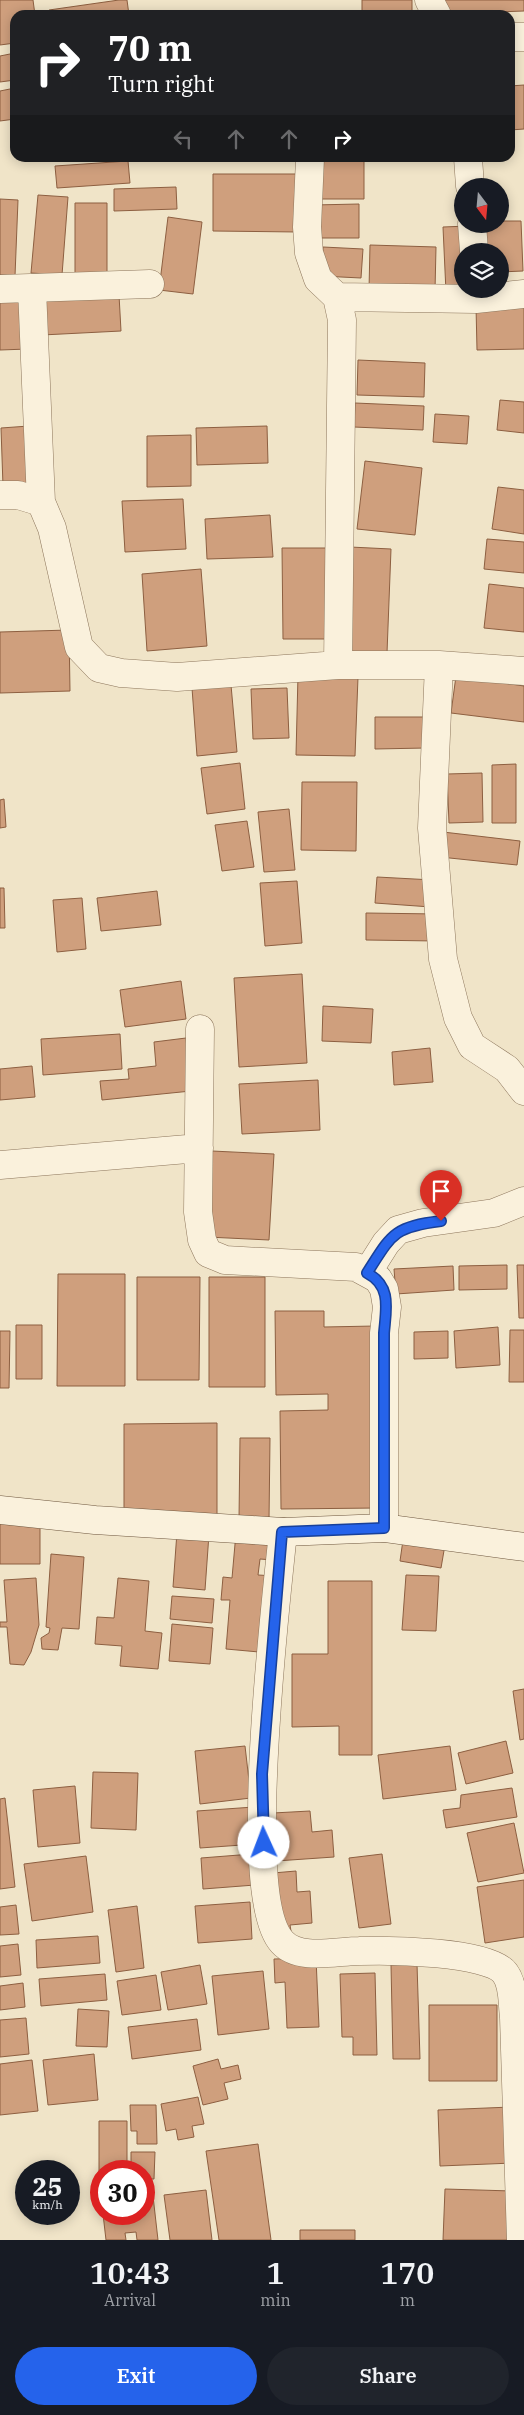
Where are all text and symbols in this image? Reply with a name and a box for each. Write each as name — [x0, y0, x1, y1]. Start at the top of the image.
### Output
text: 70 m — [108, 25, 192, 71]
icon: right — [25, 30, 90, 95]
text: Turn right — [108, 69, 215, 98]
icon: left — [169, 125, 197, 153]
icon: ahead — [222, 125, 250, 153]
icon: ahead — [275, 125, 303, 153]
icon: right — [328, 125, 356, 153]
north arrow — [454, 178, 509, 232]
map controls — [454, 178, 509, 298]
button: layers — [454, 243, 509, 298]
pin — [420, 1170, 462, 1221]
icon: arrive — [427, 1177, 455, 1205]
position arrow — [237, 1816, 289, 1868]
speed limit sign: 30 — [90, 2160, 155, 2225]
text: 25 — [32, 2170, 63, 2203]
text: km/h — [32, 2197, 63, 2212]
text: 10:43 — [90, 2253, 171, 2292]
text: 1 — [266, 2253, 284, 2292]
text: 170 — [380, 2253, 434, 2292]
text: Arrival — [104, 2290, 156, 2310]
text: min — [260, 2290, 291, 2310]
text: m — [400, 2290, 415, 2310]
button: Exit — [15, 2347, 257, 2405]
button: Share — [267, 2347, 509, 2405]

